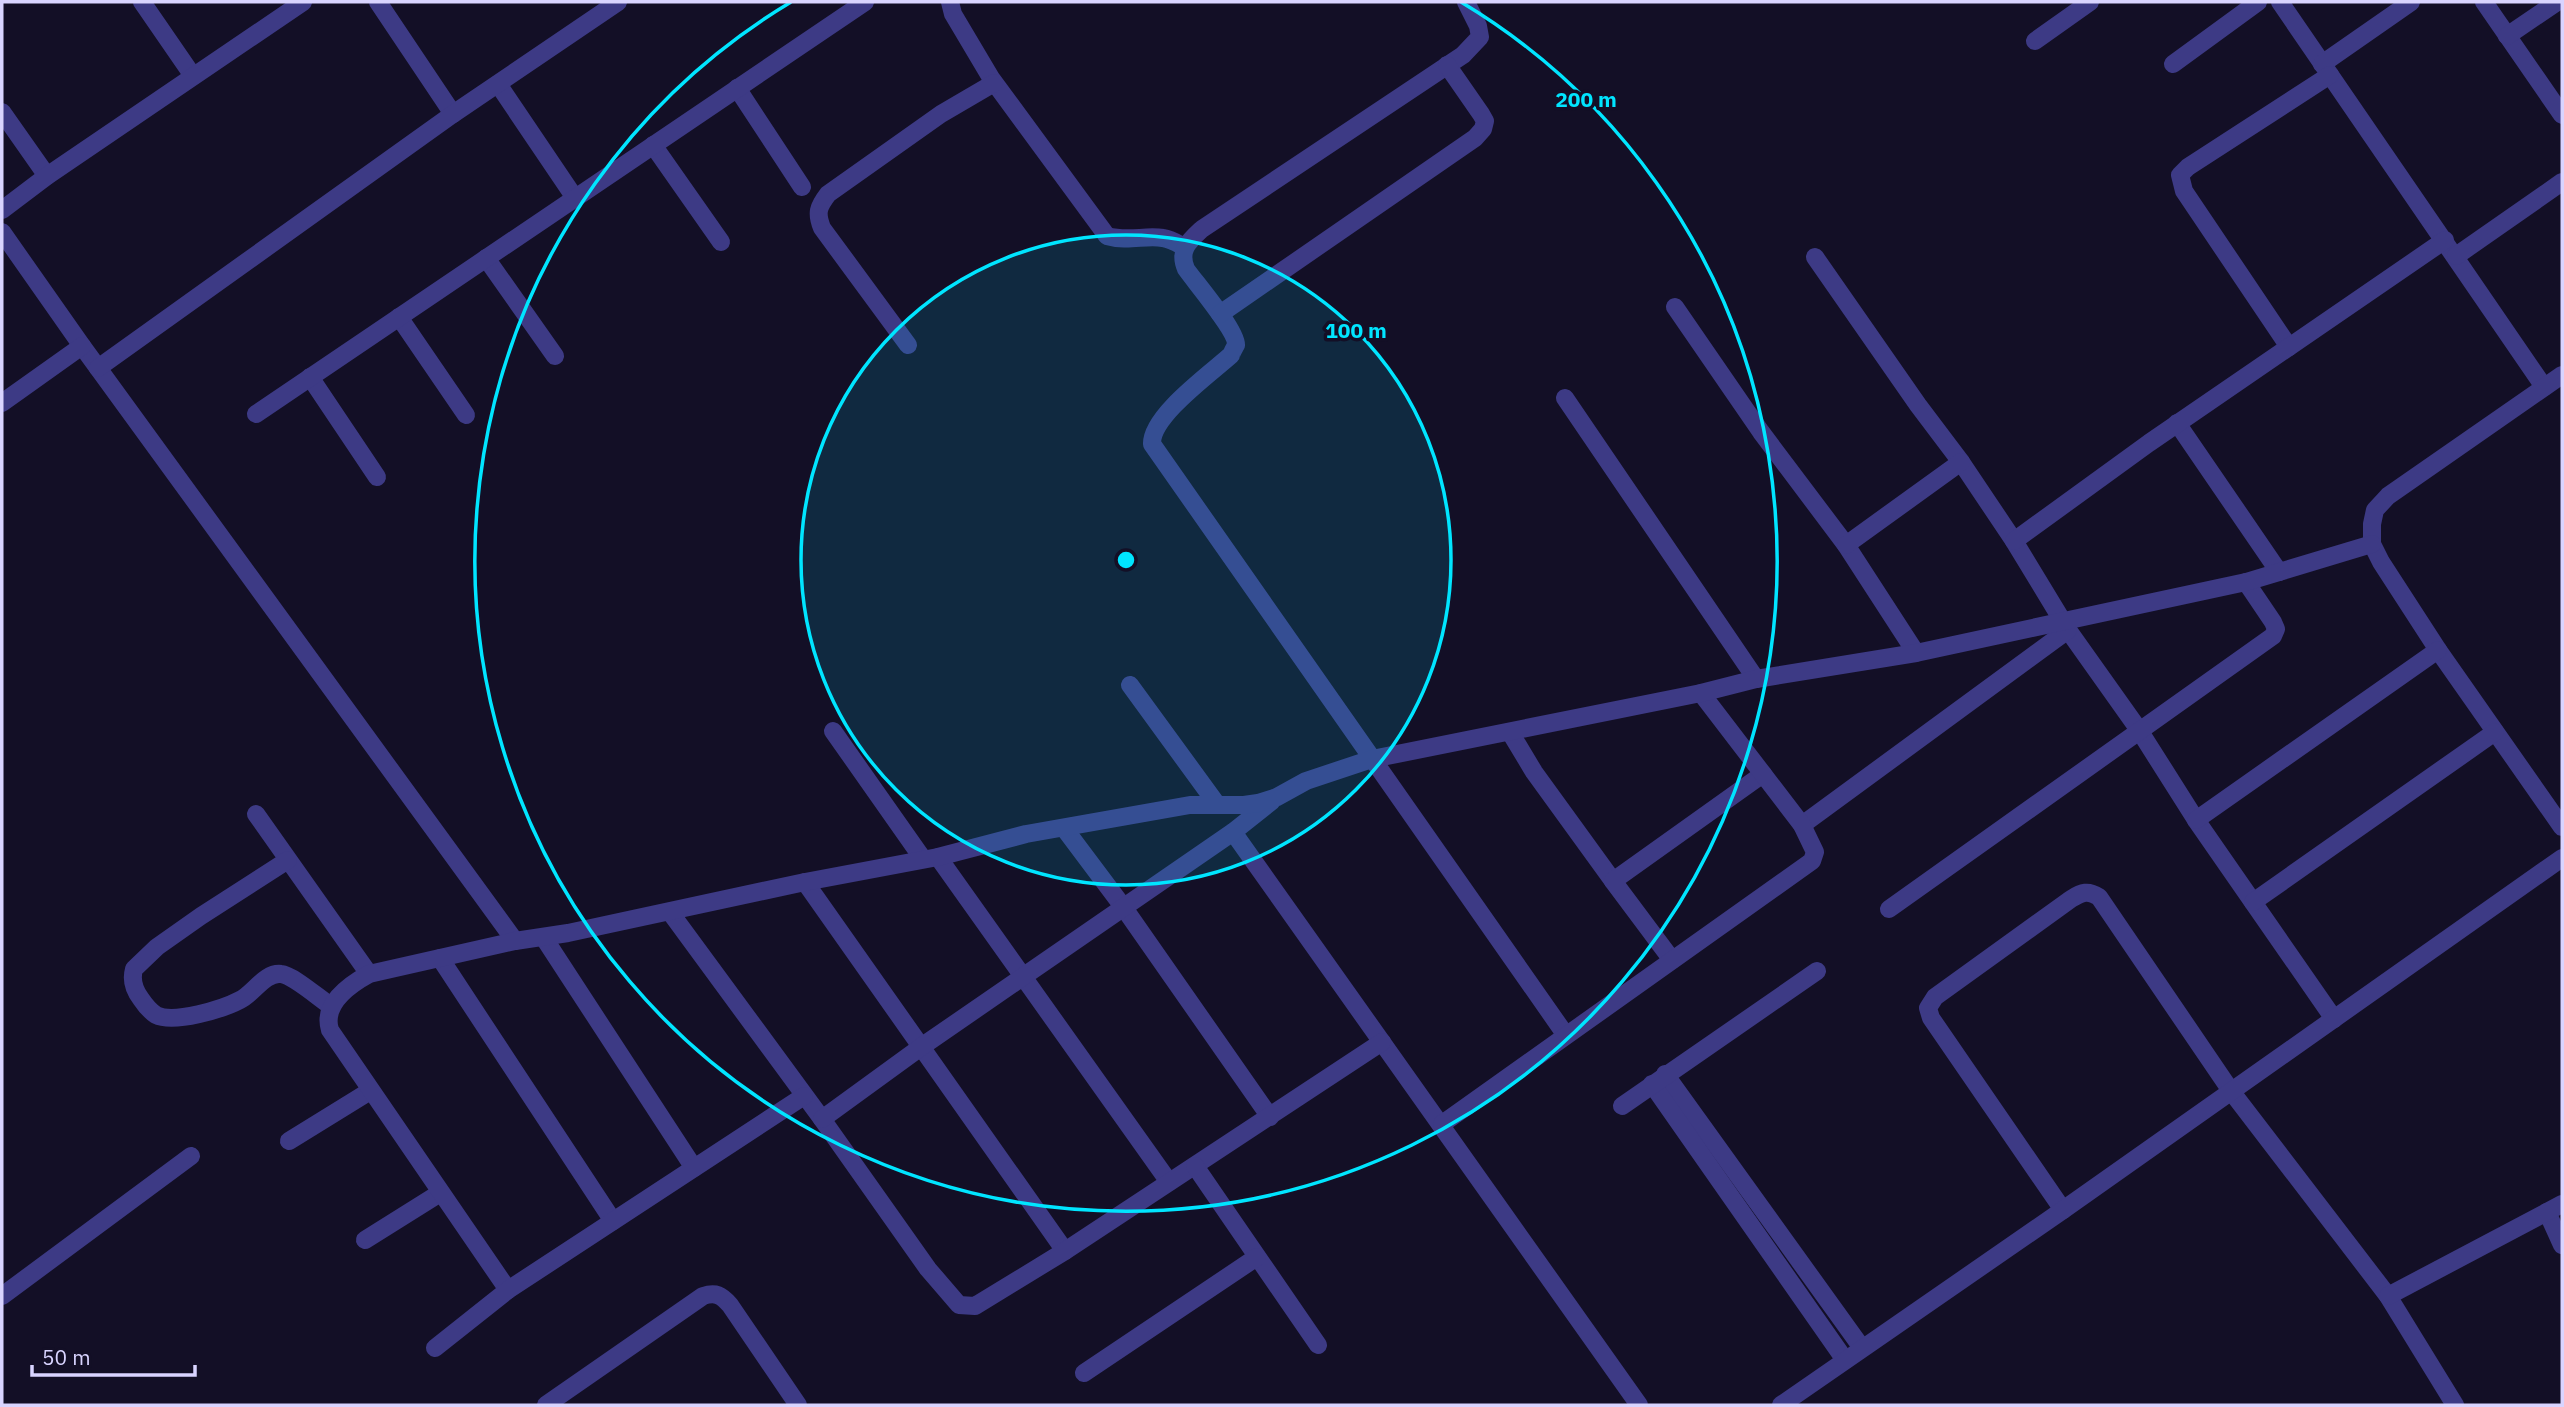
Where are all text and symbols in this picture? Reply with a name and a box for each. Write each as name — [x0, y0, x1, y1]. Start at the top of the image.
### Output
text: 200 m — [1555, 85, 1617, 113]
text: 100 m — [1325, 316, 1387, 344]
centre of rings — [1114, 548, 1138, 572]
scale bar — [32, 1334, 194, 1378]
text: 50 m — [42, 1343, 91, 1371]

